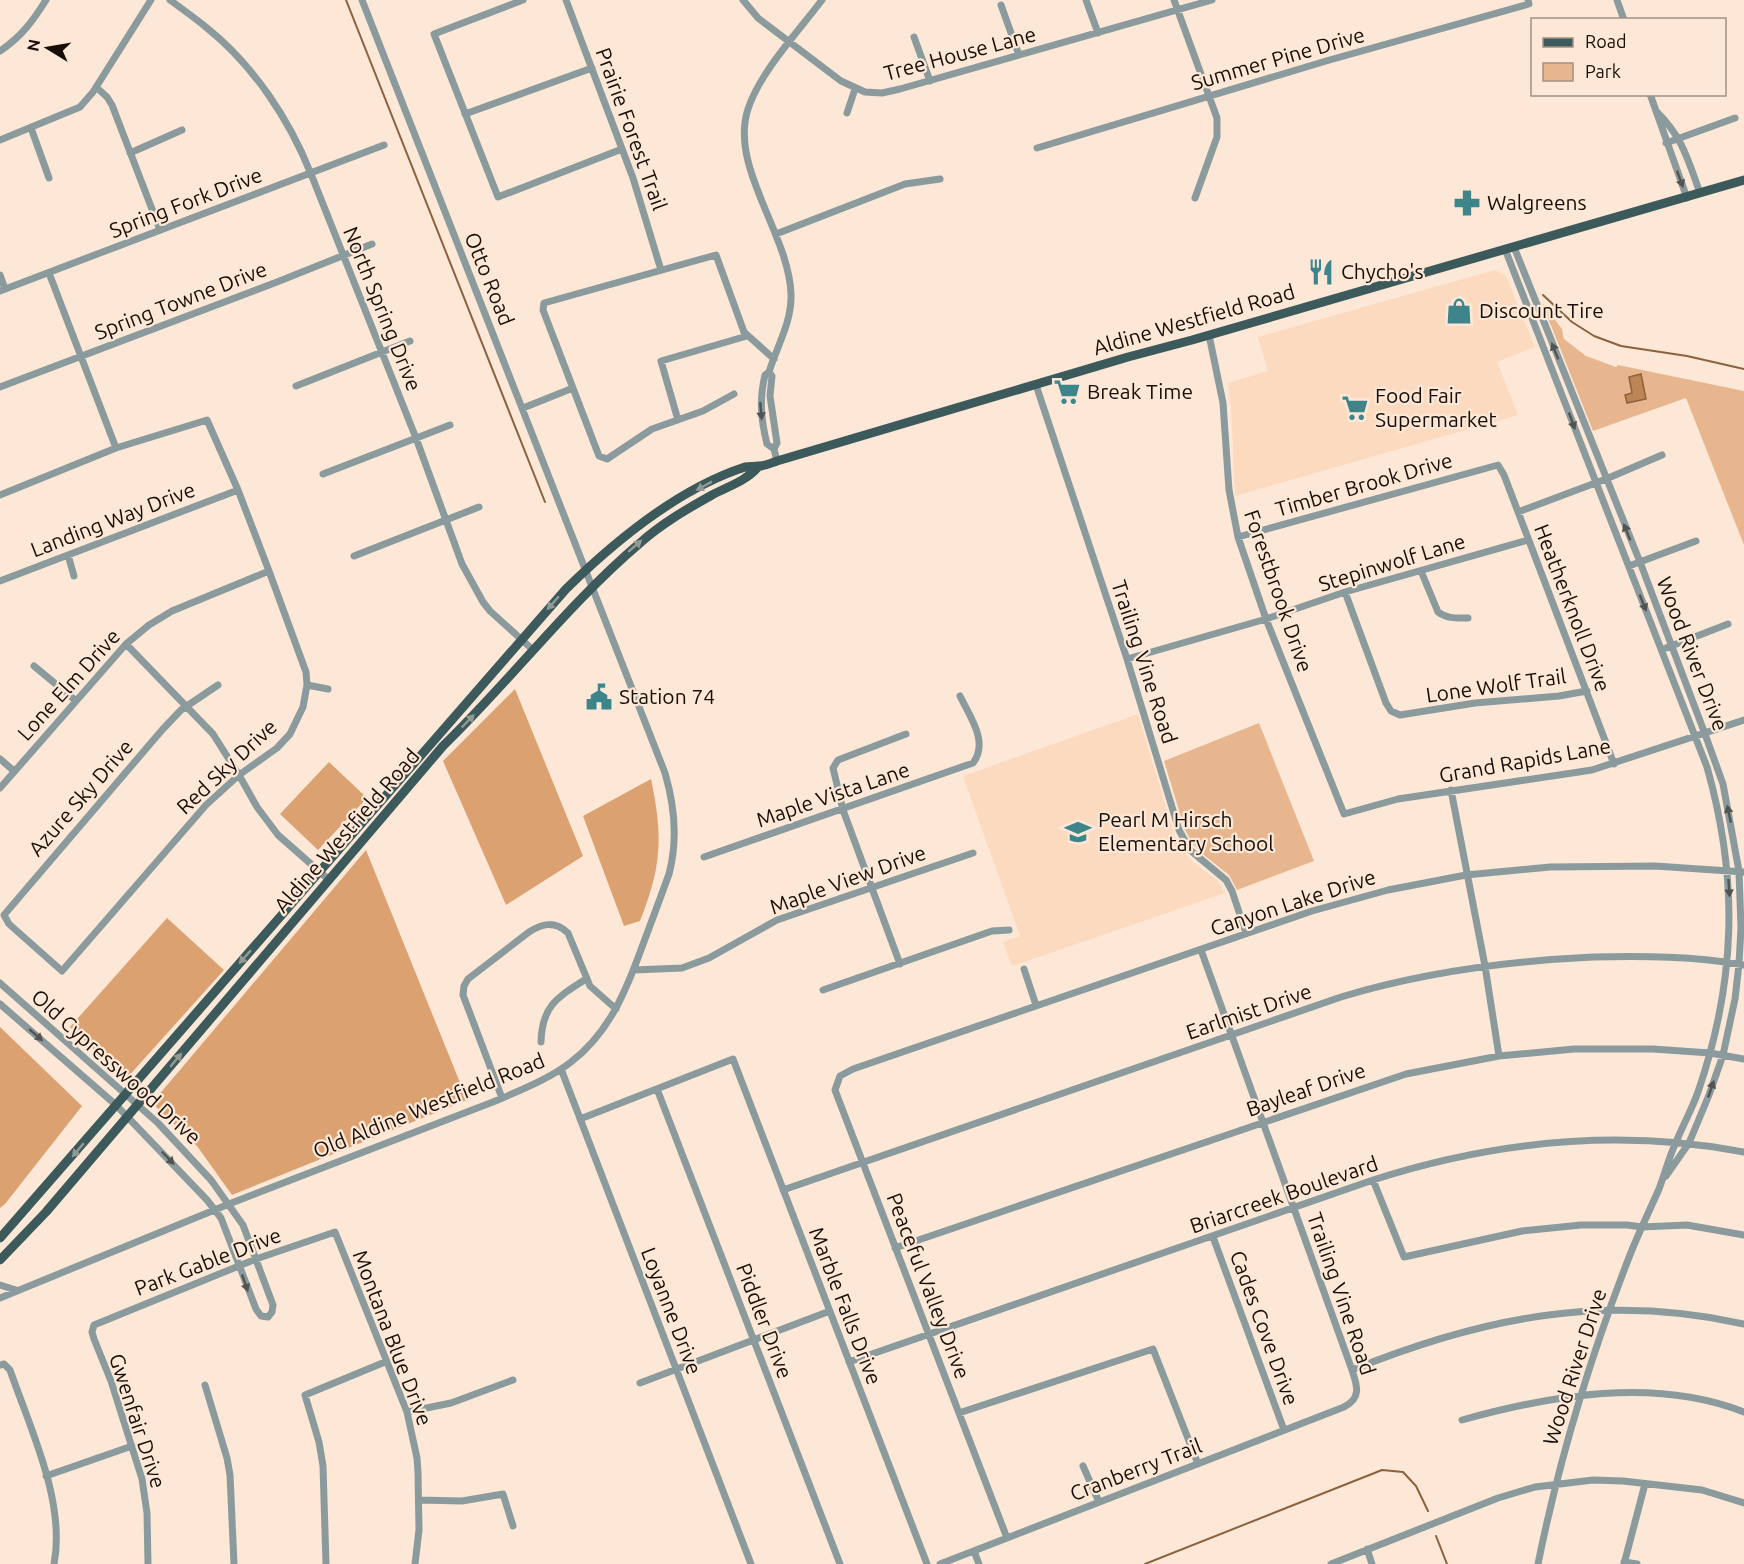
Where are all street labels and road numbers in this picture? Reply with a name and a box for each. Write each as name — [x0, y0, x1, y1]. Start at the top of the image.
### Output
street label: Tree House Lane — [881, 21, 1038, 85]
street label: Summer Pine Drive — [1188, 22, 1367, 94]
street label: Prairie Forest Trail — [591, 44, 672, 213]
street label: Spring Fork Drive — [106, 162, 265, 242]
street label: North Spring Drive — [339, 223, 427, 394]
street label: Otto Road — [460, 229, 519, 329]
street label: Spring Towne Drive — [91, 256, 270, 344]
street label: Aldine Westfield Road — [1090, 279, 1297, 359]
street label: Timber Brook Drive — [1272, 447, 1455, 521]
street label: Landing Way Drive — [27, 477, 198, 561]
street label: Forestbrook Drive — [1240, 506, 1318, 675]
street label: Heatherknoll Drive — [1530, 521, 1616, 695]
street label: Stepinwolf Lane — [1315, 528, 1468, 596]
street label: Wood River Drive — [1652, 573, 1733, 734]
street label: Trailing Vine Road — [1107, 577, 1183, 746]
street label: Lone Elm Drive — [12, 624, 124, 745]
street label: Lone Wolf Trail — [1424, 663, 1568, 707]
street label: Red Sky Drive — [171, 714, 281, 819]
street label: Grand Rapids Lane — [1437, 733, 1613, 787]
street label: Azure Sky Drive — [23, 734, 137, 860]
street label: Aldine Westfield Road — [269, 744, 424, 917]
street label: Maple Vista Lane — [753, 757, 912, 832]
street label: Maple View Drive — [766, 840, 929, 918]
street label: Canyon Lake Drive — [1207, 864, 1378, 940]
street label: Earlmist Drive — [1183, 978, 1315, 1044]
street label: Old Cypresswood Drive — [27, 984, 206, 1149]
street label: Old Aldine Westfield Road — [309, 1048, 548, 1163]
street label: Bayleaf Drive — [1243, 1057, 1368, 1121]
street label: Briarcreek Boulevard — [1186, 1151, 1381, 1238]
street label: Peaceful Valley Drive — [882, 1189, 975, 1382]
street label: Trailing Vine Road — [1303, 1209, 1381, 1378]
street label: Park Gable Drive — [131, 1222, 284, 1300]
street label: Marble Falls Drive — [805, 1223, 887, 1388]
street label: Loyanne Drive — [637, 1244, 707, 1377]
street label: Montana Blue Drive — [348, 1247, 437, 1429]
street label: Cades Cove Drive — [1226, 1247, 1304, 1408]
street label: Piddler Drive — [732, 1260, 798, 1382]
street label: Wood River Drive — [1537, 1285, 1611, 1448]
street label: Gwenfair Drive — [105, 1350, 171, 1491]
street label: Cranberry Trail — [1066, 1433, 1205, 1505]

